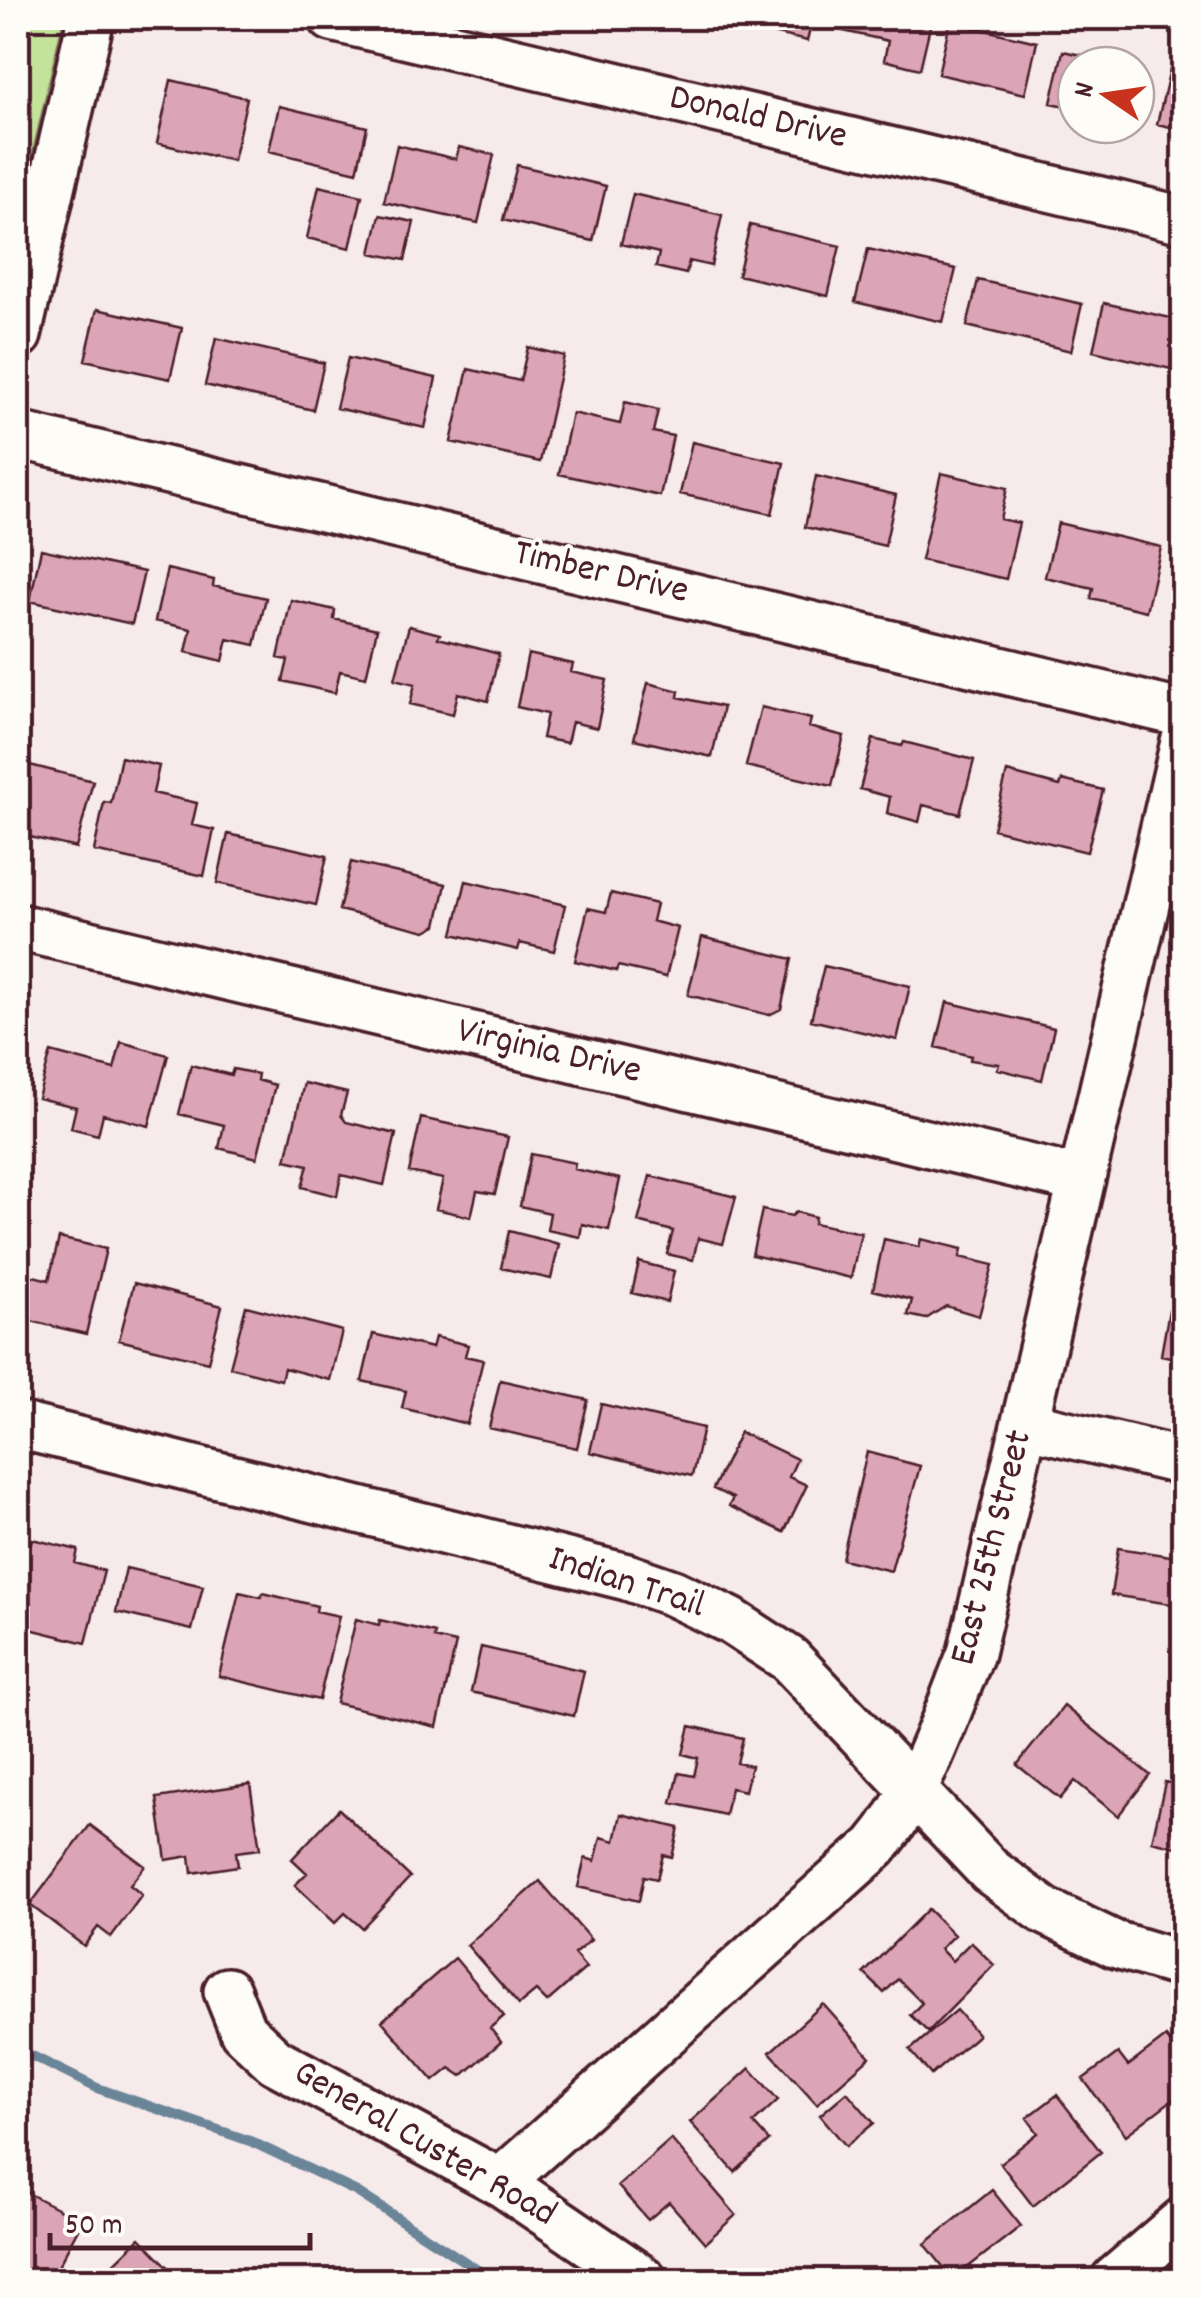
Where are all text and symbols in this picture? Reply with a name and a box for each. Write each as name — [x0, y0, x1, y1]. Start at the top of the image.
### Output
north arrow — [1056, 45, 1156, 145]
street label: Donald Drive — [664, 72, 852, 166]
text: N — [1065, 79, 1108, 102]
street label: Timber Drive — [508, 527, 694, 621]
street label: Virginia Drive — [452, 1005, 646, 1101]
street label: East 25th Street — [937, 1425, 1049, 1671]
street label: Indian Trail — [541, 1533, 711, 1635]
street label: General Custer Road — [282, 2047, 566, 2243]
scale bar — [50, 2188, 310, 2250]
text: 50 m — [65, 2206, 123, 2249]

